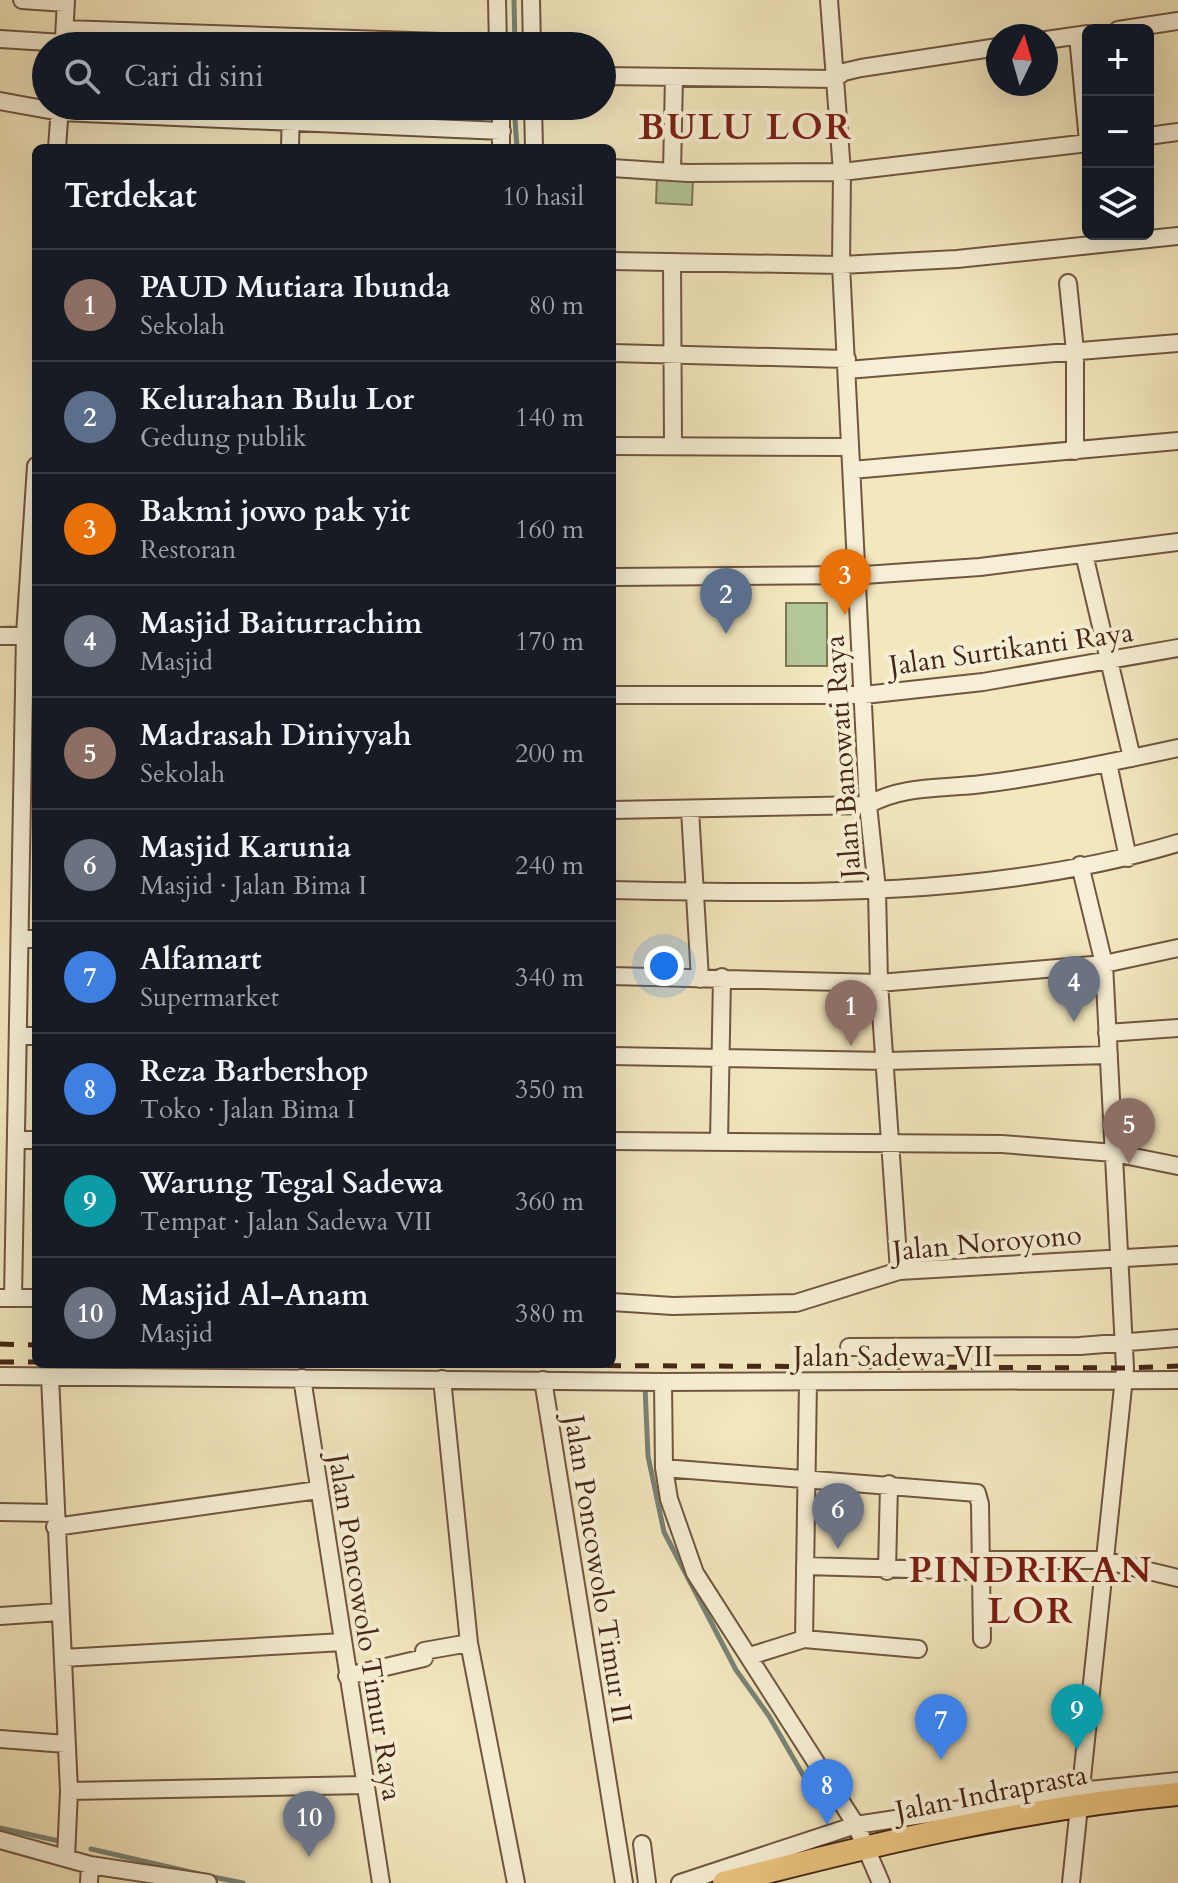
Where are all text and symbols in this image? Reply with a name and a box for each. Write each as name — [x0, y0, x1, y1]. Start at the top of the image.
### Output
north arrow — [986, 24, 1058, 96]
map controls — [1082, 24, 1154, 240]
button: + — [1082, 24, 1154, 96]
search box — [32, 32, 616, 120]
icon: search — [60, 54, 104, 98]
text: Cari di sini — [124, 56, 264, 97]
button: − — [1082, 96, 1154, 168]
district label: BULU LOR — [639, 103, 853, 152]
button: layers — [1082, 168, 1154, 240]
text: Terdekat — [64, 173, 197, 219]
text: 10 hasil — [502, 179, 584, 214]
text: PAUD Mutiara Ibunda — [140, 267, 450, 308]
text: 1 — [83, 288, 97, 323]
text: 80 m — [528, 288, 584, 323]
text: Sekolah — [140, 308, 225, 343]
text: Kelurahan Bulu Lor — [140, 379, 414, 420]
text: 2 — [83, 400, 97, 435]
text: 140 m — [515, 400, 584, 435]
text: Gedung publik — [140, 420, 307, 455]
text: Bakmi jowo pak yit — [140, 491, 410, 532]
text: 3 — [83, 512, 97, 547]
text: 160 m — [515, 512, 584, 547]
text: Restoran — [140, 532, 236, 567]
pin: 3 — [819, 549, 871, 615]
pin: 2 — [700, 568, 752, 634]
text: Masjid Baiturrachim — [140, 603, 422, 644]
street label: Jalan Surtikanti Raya — [883, 613, 1136, 685]
text: 4 — [83, 624, 97, 659]
text: 170 m — [515, 624, 584, 659]
street label: Jalan Banowati Raya — [816, 634, 871, 884]
text: Masjid — [140, 644, 213, 679]
text: Madrasah Diniyyah — [140, 715, 412, 756]
text: 5 — [83, 736, 97, 771]
text: 200 m — [515, 736, 584, 771]
text: Sekolah — [140, 756, 225, 791]
text: Masjid Karunia — [140, 827, 351, 868]
text: 6 — [83, 848, 97, 883]
text: 240 m — [515, 848, 584, 883]
text: Masjid · Jalan Bima I — [140, 868, 367, 903]
text: Alfamart — [140, 939, 262, 980]
your location — [644, 946, 684, 986]
pin: 4 — [1048, 956, 1100, 1022]
text: 7 — [83, 960, 97, 995]
text: 340 m — [515, 960, 584, 995]
text: Supermarket — [140, 980, 279, 1015]
pin: 1 — [825, 980, 877, 1046]
text: Reza Barbershop — [140, 1051, 369, 1092]
text: 8 — [83, 1072, 97, 1107]
text: 350 m — [515, 1072, 584, 1107]
text: Toko · Jalan Bima I — [140, 1092, 355, 1127]
pin: 5 — [1103, 1098, 1155, 1164]
text: Warung Tegal Sadewa — [140, 1163, 443, 1204]
text: 9 — [83, 1184, 97, 1219]
text: 360 m — [515, 1184, 584, 1219]
text: Tempat · Jalan Sadewa VII — [140, 1204, 432, 1239]
street label: Jalan Noroyono — [887, 1216, 1083, 1271]
text: Masjid Al-Anam — [140, 1275, 369, 1316]
text: 10 — [77, 1296, 103, 1331]
text: 380 m — [515, 1296, 584, 1331]
text: Masjid — [140, 1316, 213, 1351]
street label: Jalan Sadewa VII — [789, 1338, 993, 1376]
street label: Jalan Poncowolo Timur II — [554, 1408, 641, 1726]
street label: Jalan Poncowolo Timur Raya — [318, 1447, 411, 1803]
pin: 6 — [812, 1483, 864, 1549]
district label: PINDRIKAN LOR — [909, 1546, 1153, 1636]
pin: 9 — [1051, 1684, 1103, 1750]
pin: 7 — [915, 1694, 967, 1760]
street label: Jalan Indraprasta — [888, 1756, 1090, 1831]
pin: 8 — [801, 1759, 853, 1825]
pin: 10 — [283, 1791, 335, 1857]

